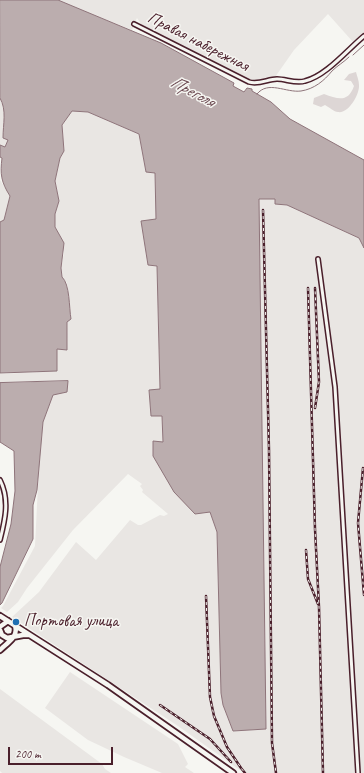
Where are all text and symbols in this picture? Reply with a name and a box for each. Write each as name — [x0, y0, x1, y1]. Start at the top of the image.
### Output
street label: Правая набережная — [144, 8, 252, 76]
water label: Преголя — [166, 72, 218, 112]
place label: Портовая улица — [24, 612, 118, 632]
marker: Портовая улица — [11, 617, 21, 627]
scale bar — [10, 739, 115, 765]
text: 200 m — [15, 746, 41, 762]

